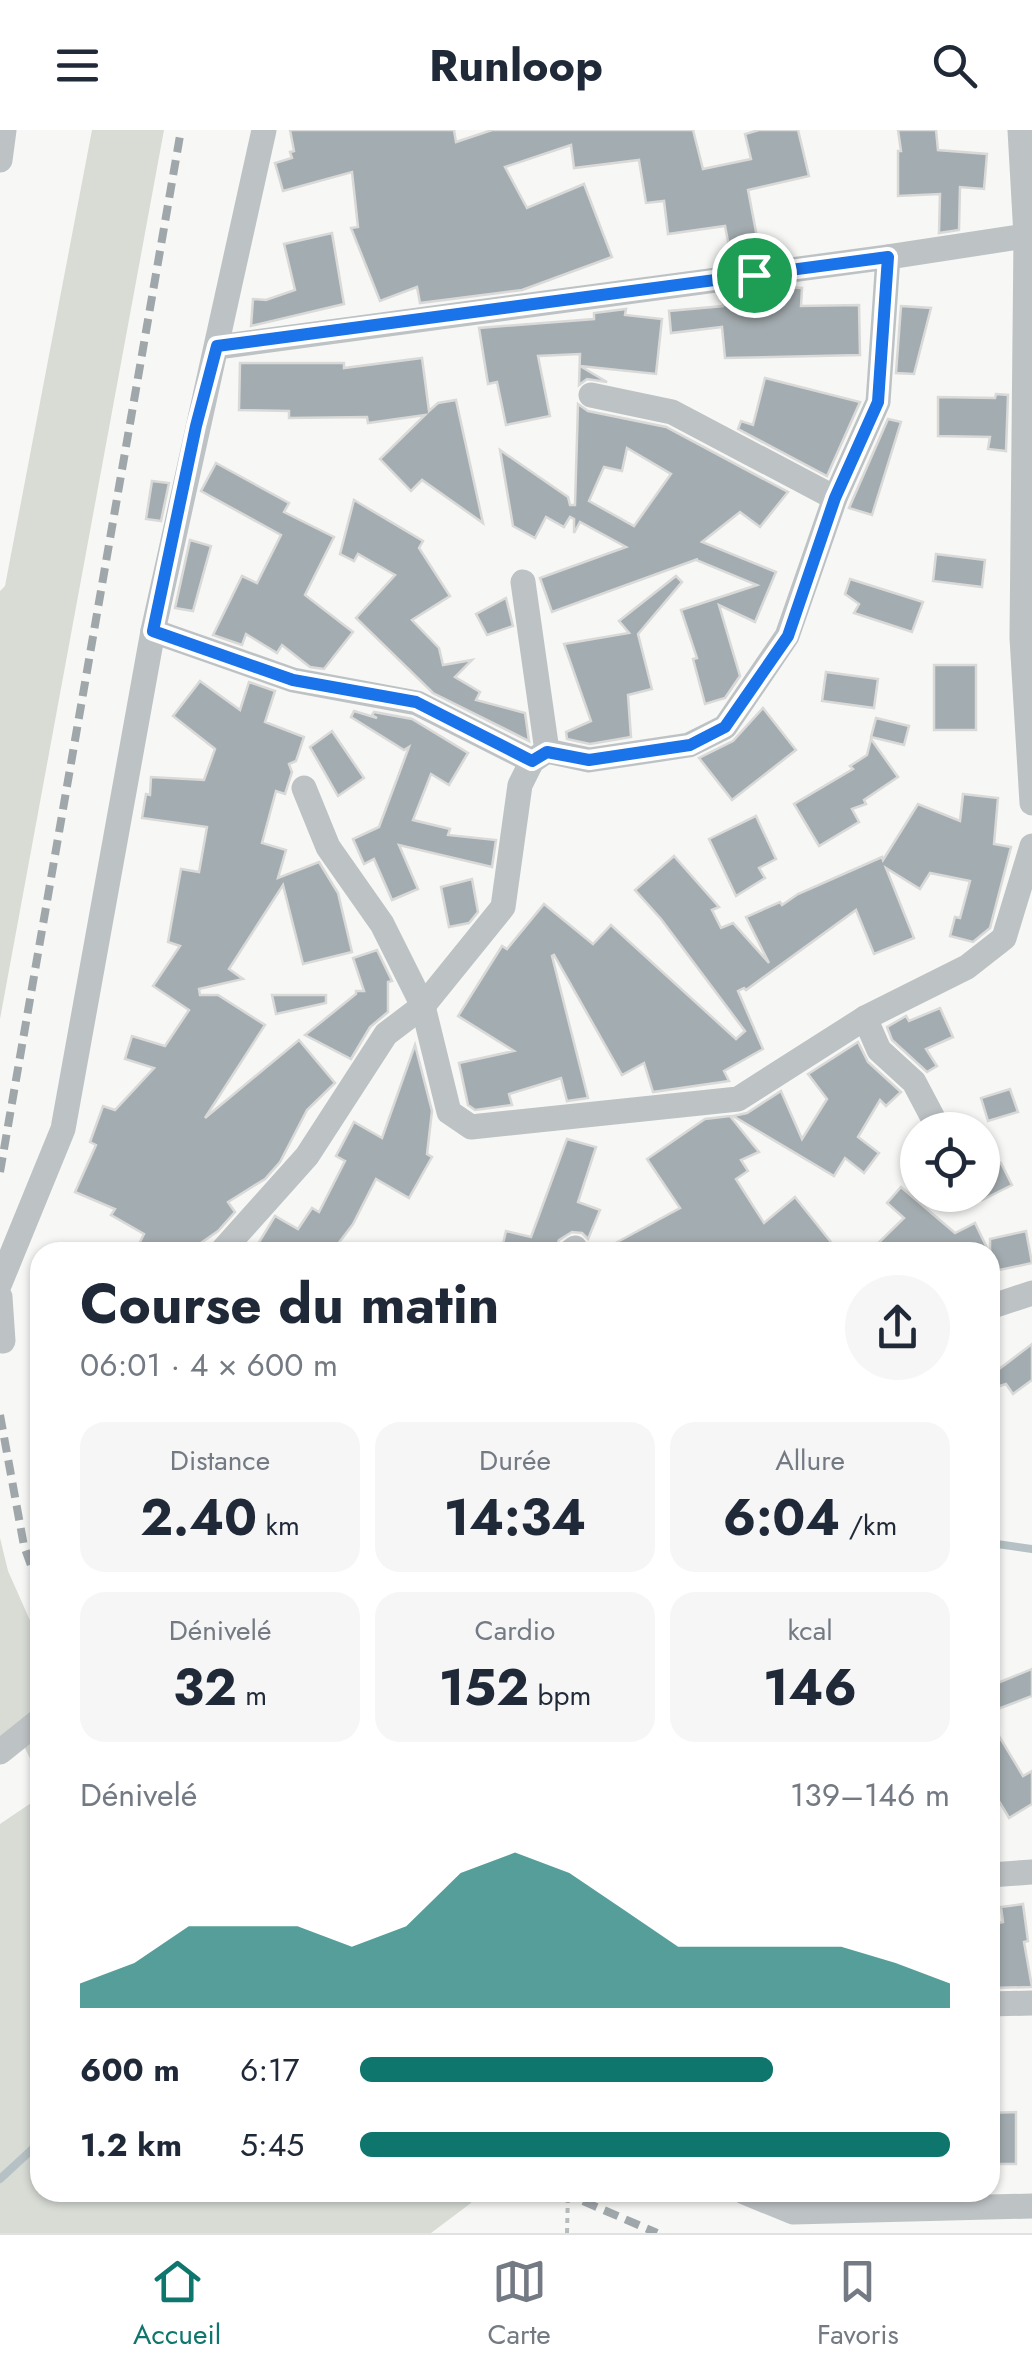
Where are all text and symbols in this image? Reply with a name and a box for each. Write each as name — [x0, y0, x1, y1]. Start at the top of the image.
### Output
text: Runloop — [429, 33, 603, 98]
icon: menu — [50, 38, 105, 93]
icon: search — [927, 38, 982, 93]
pin — [712, 233, 797, 318]
icon: arrive — [727, 248, 782, 303]
map controls — [900, 1112, 1000, 1212]
button: locate — [900, 1112, 1000, 1212]
text: Course du matin — [80, 1264, 499, 1344]
button: share — [845, 1275, 950, 1380]
text: 06:01 · 4 × 600 m — [80, 1342, 338, 1388]
text: Distance — [170, 1440, 270, 1481]
text: Durée — [479, 1440, 551, 1481]
text: Allure — [775, 1440, 845, 1481]
text: 2.40 — [140, 1481, 257, 1554]
text: 14:34 — [444, 1481, 586, 1554]
text: 6:04 — [723, 1481, 840, 1554]
text: km — [257, 1505, 300, 1546]
text: /km — [840, 1505, 897, 1546]
text: Dénivelé — [169, 1610, 271, 1651]
text: Cardio — [475, 1610, 555, 1651]
text: kcal — [787, 1610, 833, 1651]
text: 32 — [173, 1651, 237, 1724]
text: 152 — [439, 1651, 529, 1724]
text: 146 — [763, 1651, 857, 1724]
text: m — [237, 1675, 267, 1716]
text: bpm — [529, 1675, 591, 1716]
text: Dénivelé — [80, 1772, 197, 1818]
text: 139–146 m — [790, 1772, 950, 1818]
text: 600 m — [80, 2047, 180, 2093]
text: 6:17 — [240, 2047, 299, 2093]
text: 1.2 km — [80, 2122, 182, 2168]
text: 5:45 — [240, 2122, 304, 2168]
tab: Accueil — [133, 2254, 221, 2355]
tab: Carte — [487, 2254, 551, 2355]
tab: Favoris — [817, 2254, 899, 2355]

